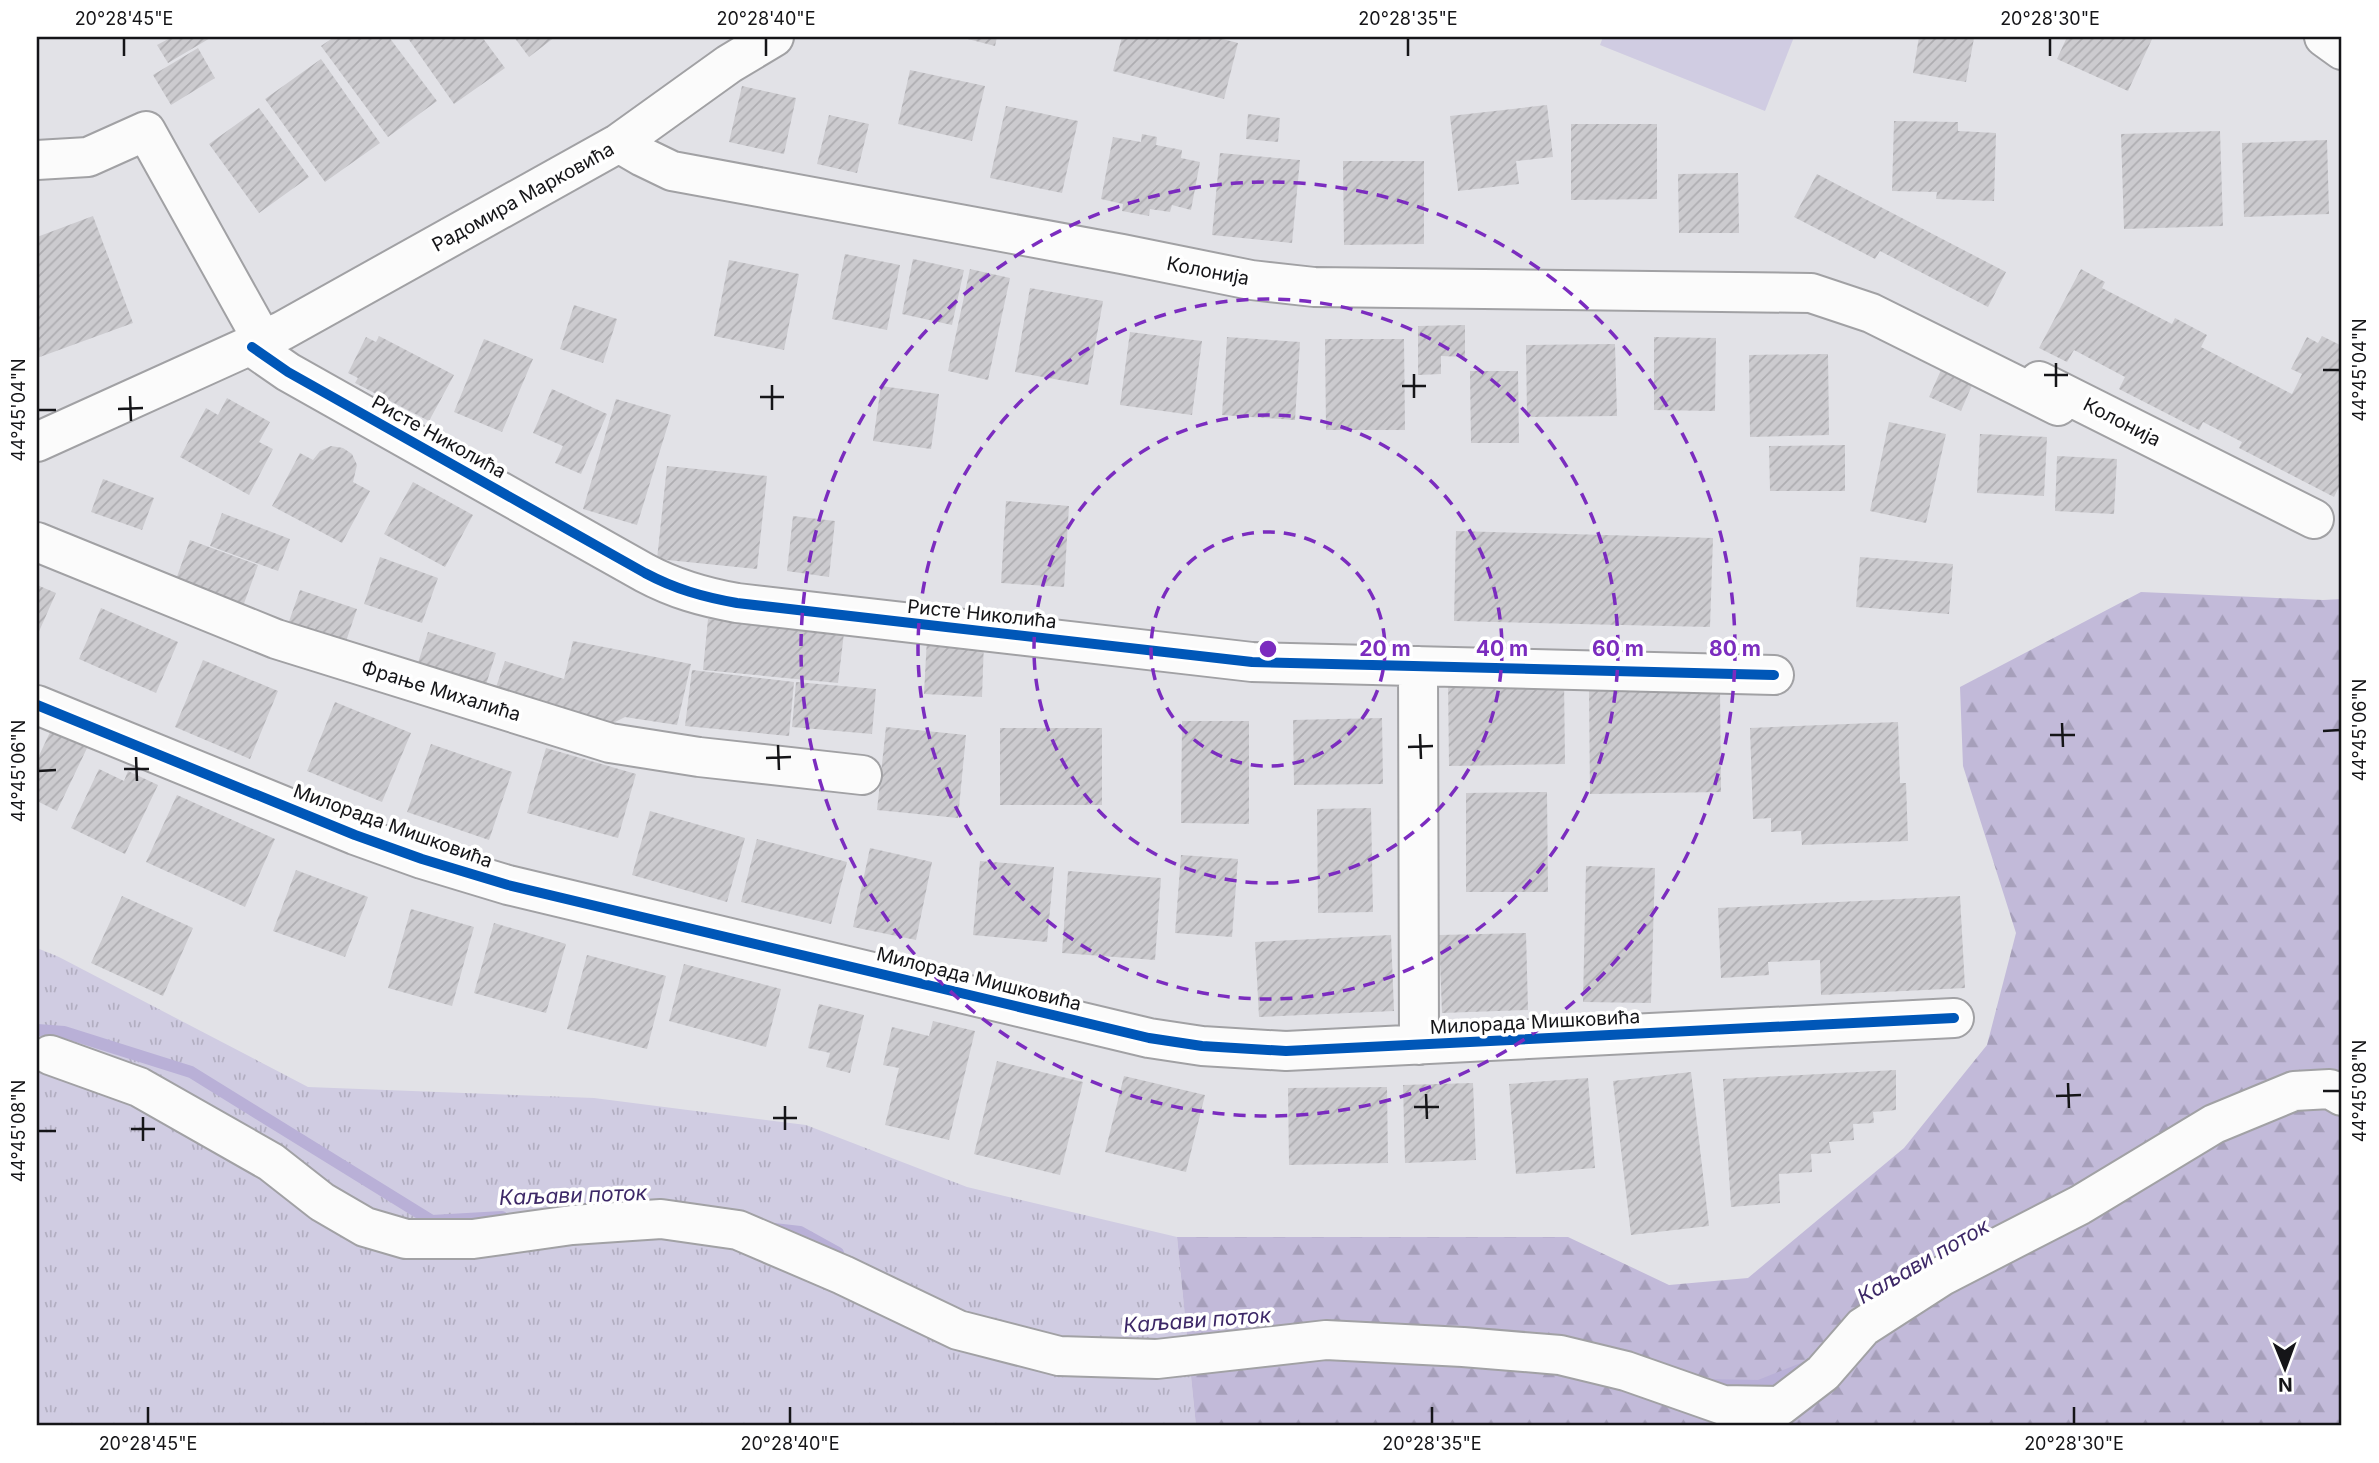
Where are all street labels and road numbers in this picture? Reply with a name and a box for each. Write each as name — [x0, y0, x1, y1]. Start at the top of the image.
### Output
street label: Радомира Марковића — [428, 137, 618, 257]
street label: Колонија — [1165, 252, 1251, 290]
street label: Ристе Николића — [368, 391, 510, 483]
street label: Колонија — [2080, 393, 2164, 451]
street label: Ристе Николића — [906, 595, 1058, 633]
street label: Фрање Михалића — [359, 656, 523, 726]
street label: Милорада Мишковића — [290, 779, 496, 873]
street label: Милорада Мишковића — [874, 942, 1084, 1016]
street label: Милорада Мишковића — [1429, 1005, 1641, 1039]

